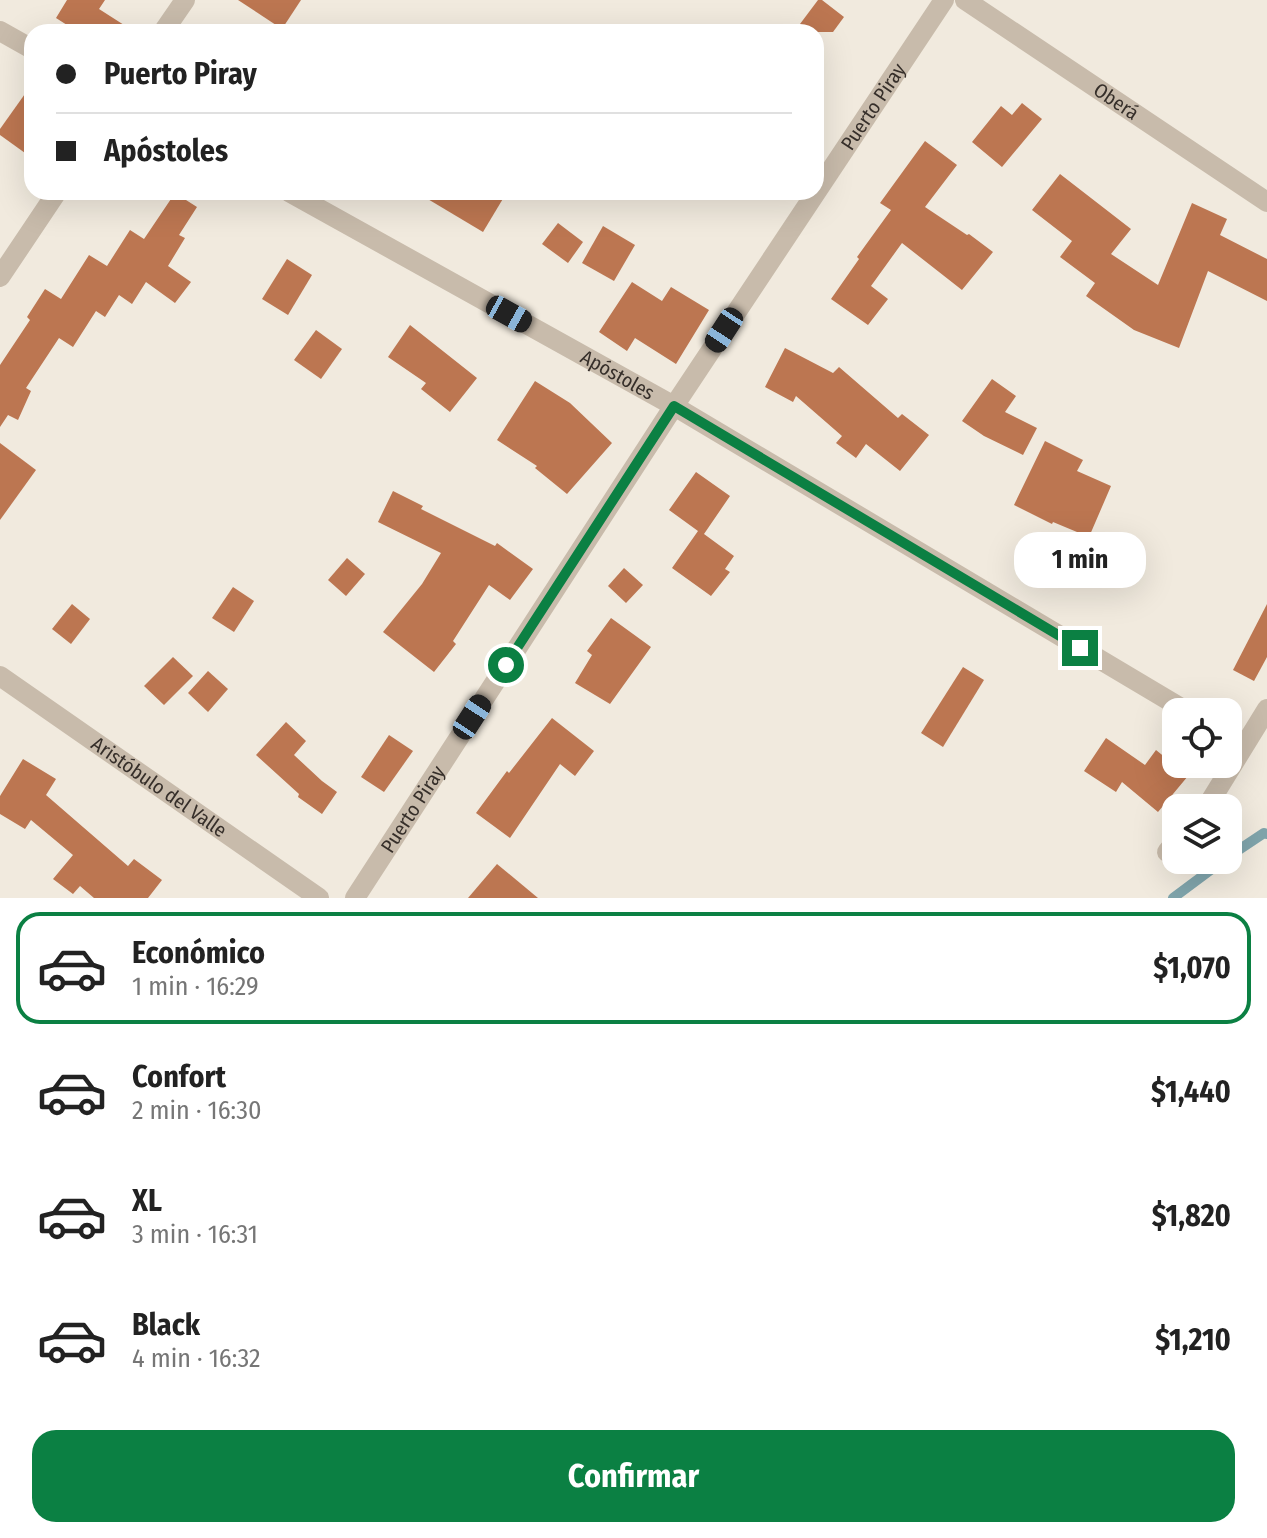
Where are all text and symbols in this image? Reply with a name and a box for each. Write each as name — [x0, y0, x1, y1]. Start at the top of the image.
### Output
text: Puerto Piray — [104, 56, 257, 92]
street label: Puerto Piray — [836, 59, 911, 154]
street label: Oberá — [1089, 78, 1143, 125]
text: Apóstoles — [104, 133, 228, 169]
car — [482, 292, 536, 336]
car — [701, 303, 747, 357]
street label: Apóstoles — [577, 345, 659, 405]
callout: 1 min — [1014, 532, 1146, 588]
text: 1 min — [1052, 544, 1108, 575]
route end — [1062, 630, 1098, 666]
route start — [488, 647, 524, 683]
car — [449, 690, 495, 744]
map controls — [1162, 698, 1242, 874]
button: locate — [1162, 698, 1242, 778]
street label: Aristóbulo del Valle — [87, 731, 232, 842]
street label: Puerto Piray — [376, 761, 450, 857]
button: layers — [1162, 794, 1242, 874]
icon: car — [36, 932, 108, 1004]
text: Económico — [132, 935, 265, 971]
text: $1,070 — [1153, 950, 1231, 986]
text: 1 min · 16:29 — [132, 971, 259, 1002]
icon: car — [36, 1056, 108, 1128]
text: Confort — [132, 1059, 226, 1095]
text: $1,440 — [1151, 1074, 1231, 1110]
text: 2 min · 16:30 — [132, 1095, 262, 1126]
icon: car — [36, 1180, 108, 1252]
text: XL — [132, 1183, 162, 1219]
text: $1,820 — [1152, 1198, 1231, 1234]
text: 3 min · 16:31 — [132, 1219, 258, 1250]
icon: car — [36, 1304, 108, 1376]
text: Black — [132, 1307, 200, 1343]
text: $1,210 — [1155, 1322, 1231, 1358]
text: 4 min · 16:32 — [132, 1343, 260, 1374]
button: Confirmar — [32, 1430, 1235, 1522]

